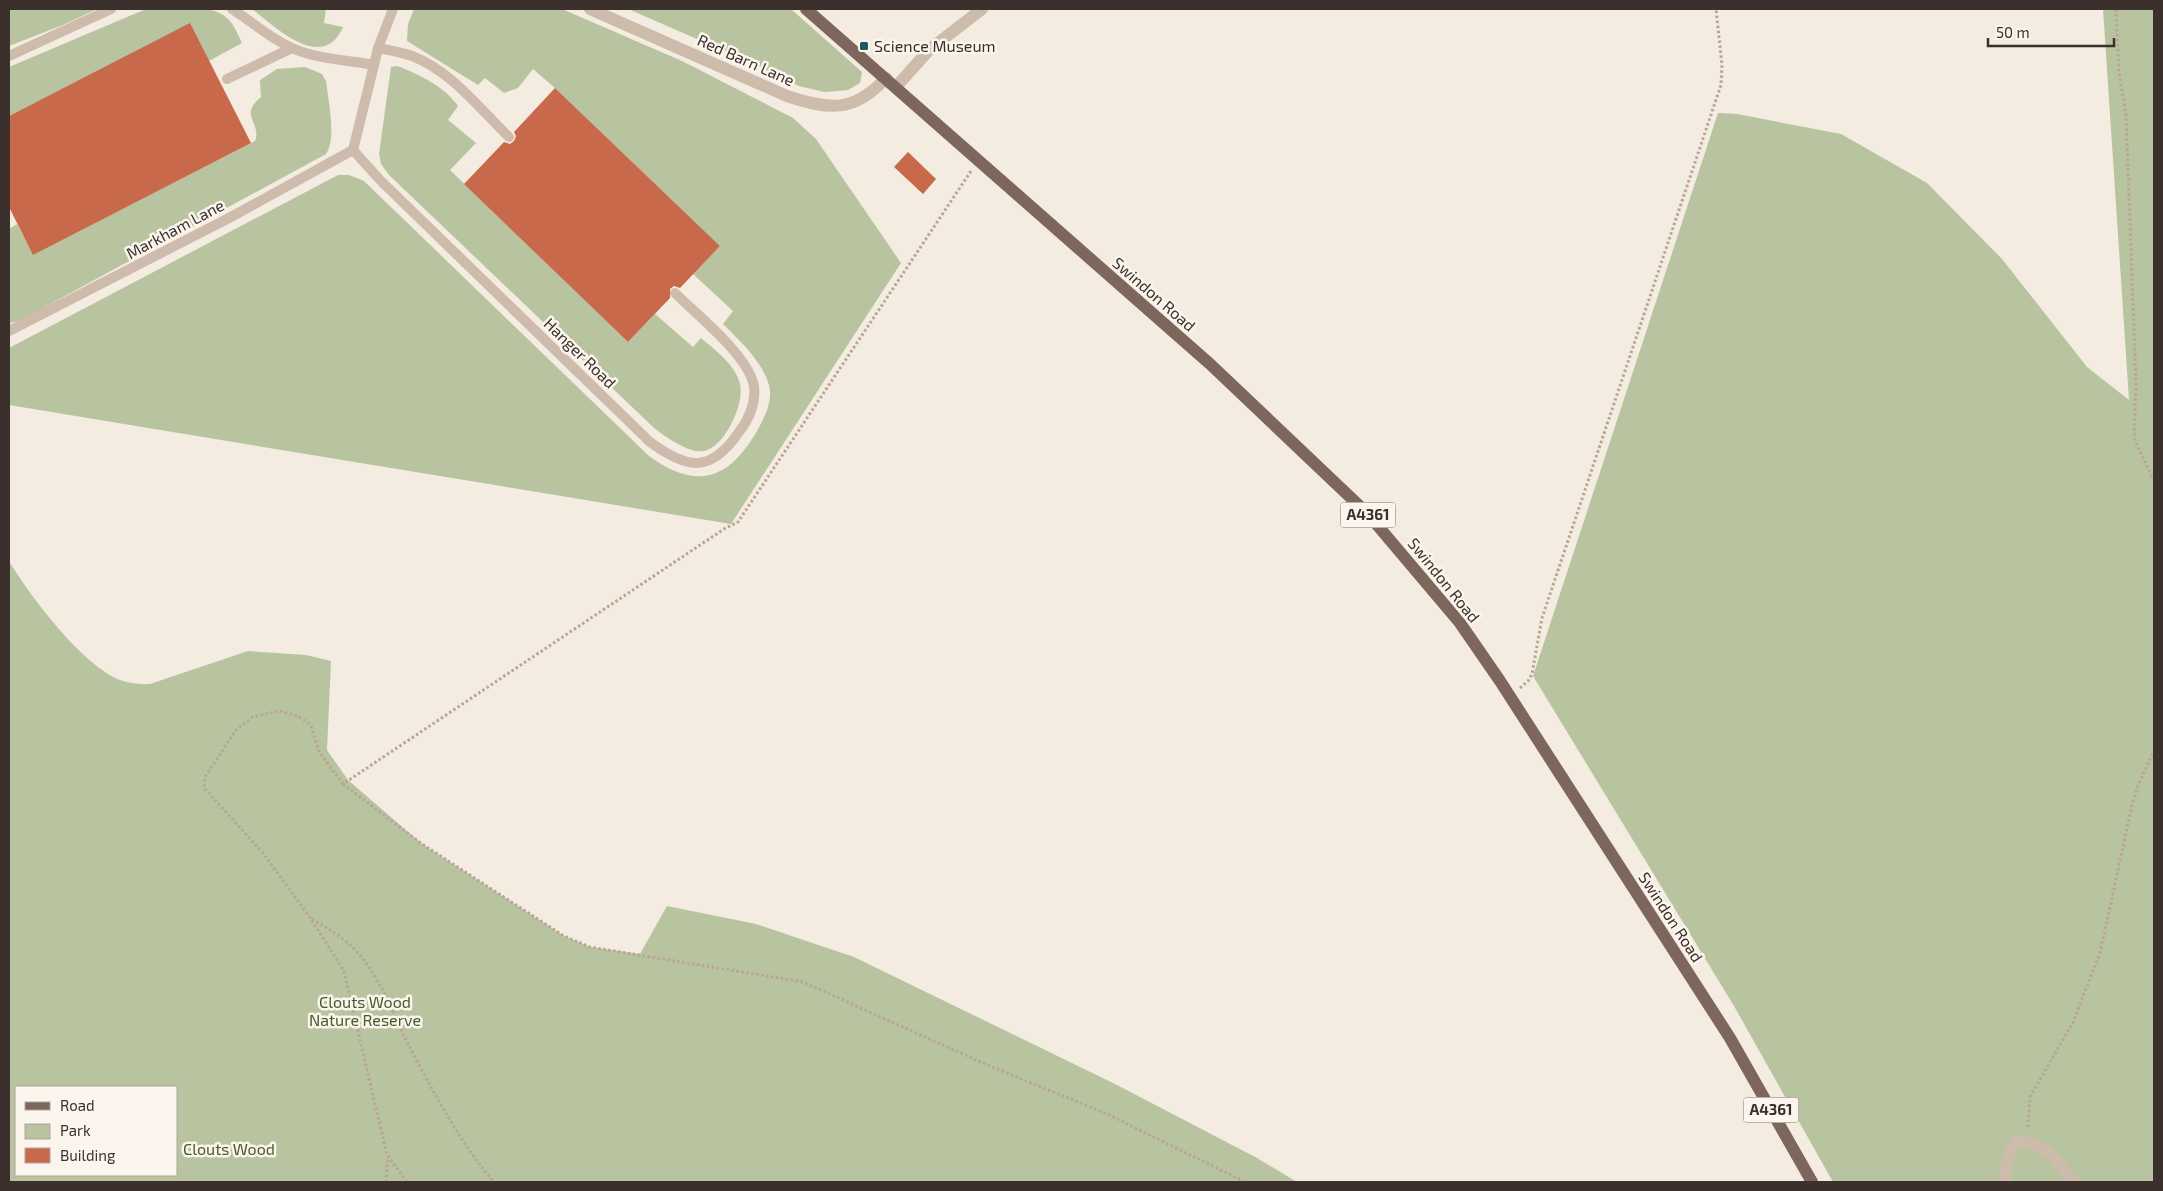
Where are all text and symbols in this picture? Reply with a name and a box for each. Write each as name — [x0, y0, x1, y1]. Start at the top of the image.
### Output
scale bar — [1988, 15, 2114, 47]
text: 50 m — [1996, 23, 2030, 41]
street label: Red Barn Lane — [695, 30, 798, 89]
place label: Science Museum — [874, 36, 996, 55]
marker: Science Museum — [858, 40, 870, 52]
street label: Markham Lane — [123, 195, 227, 262]
street label: Swindon Road — [1109, 253, 1200, 335]
street label: Hanger Road — [540, 314, 620, 392]
road number: A4361 — [1340, 502, 1396, 528]
street label: Swindon Road — [1404, 534, 1484, 626]
street label: Swindon Road — [1635, 868, 1708, 965]
park label: Clouts Wood Nature Reserve — [309, 992, 421, 1029]
legend — [15, 1086, 178, 1176]
text: Road — [60, 1096, 95, 1114]
road number: A4361 — [1744, 1098, 1798, 1122]
text: Park — [60, 1121, 91, 1139]
park label: Clouts Wood — [183, 1139, 275, 1158]
text: Building — [60, 1146, 116, 1164]

